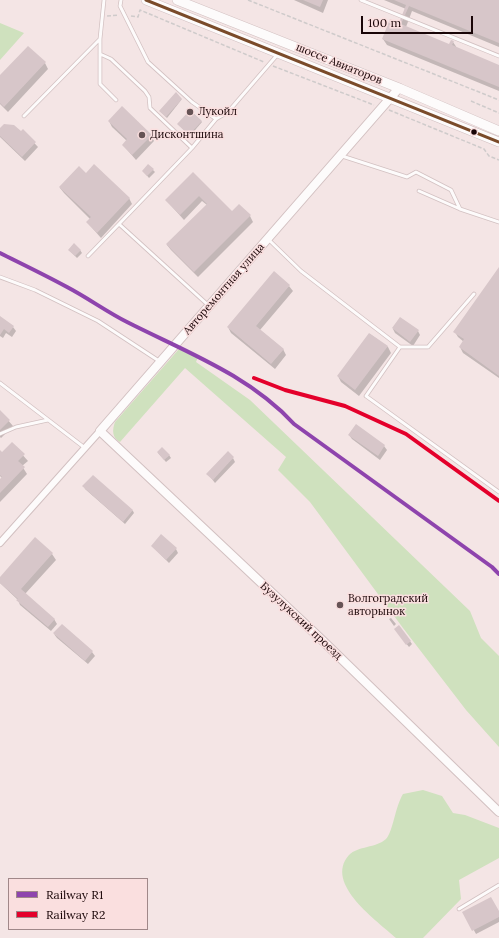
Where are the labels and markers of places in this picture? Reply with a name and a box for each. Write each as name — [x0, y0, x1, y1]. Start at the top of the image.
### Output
place label: Лукойл — [198, 105, 237, 119]
marker: Лукойл — [185, 107, 195, 117]
unlabelled marker — [469, 127, 479, 137]
place label: Дисконтшина — [150, 128, 223, 142]
marker: Дисконтшина — [137, 130, 147, 140]
place label: Волгоградский авторынок — [348, 592, 428, 618]
marker: Волгоградский авторынок — [335, 600, 345, 610]

